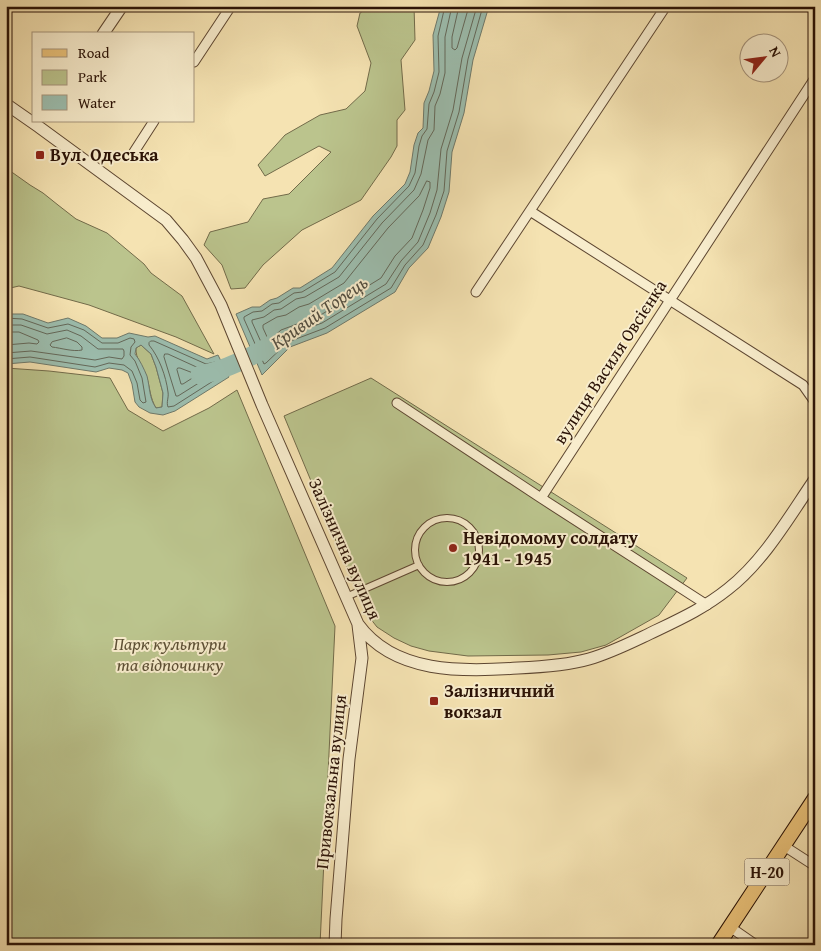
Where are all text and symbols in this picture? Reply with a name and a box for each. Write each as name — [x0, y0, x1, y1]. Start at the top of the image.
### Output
legend — [32, 32, 195, 122]
north arrow — [738, 32, 788, 82]
text: Road — [78, 42, 109, 63]
text: N — [764, 43, 787, 61]
text: Park — [78, 66, 107, 87]
text: Water — [78, 92, 116, 113]
place label: Вул. Одеська — [50, 141, 159, 168]
marker: Вул. Одеська — [34, 149, 46, 161]
water label: Кривий Торець — [265, 268, 373, 356]
street label: вулиця Василя Овсієнка — [546, 274, 673, 449]
street label: Залізнична вулиця — [302, 474, 389, 624]
place label: Невідомому солдату 1941 - 1945 — [463, 524, 638, 572]
marker: Невідомому солдату 1941 - 1945 — [447, 542, 459, 554]
park label: Парк культури та відпочинку — [113, 630, 227, 678]
place label: Залізничний вокзал — [444, 677, 555, 725]
street label: Привокзальна вулиця — [308, 693, 353, 870]
marker: Залізничний вокзал — [428, 695, 440, 707]
road number: Н-20 — [744, 859, 790, 886]

